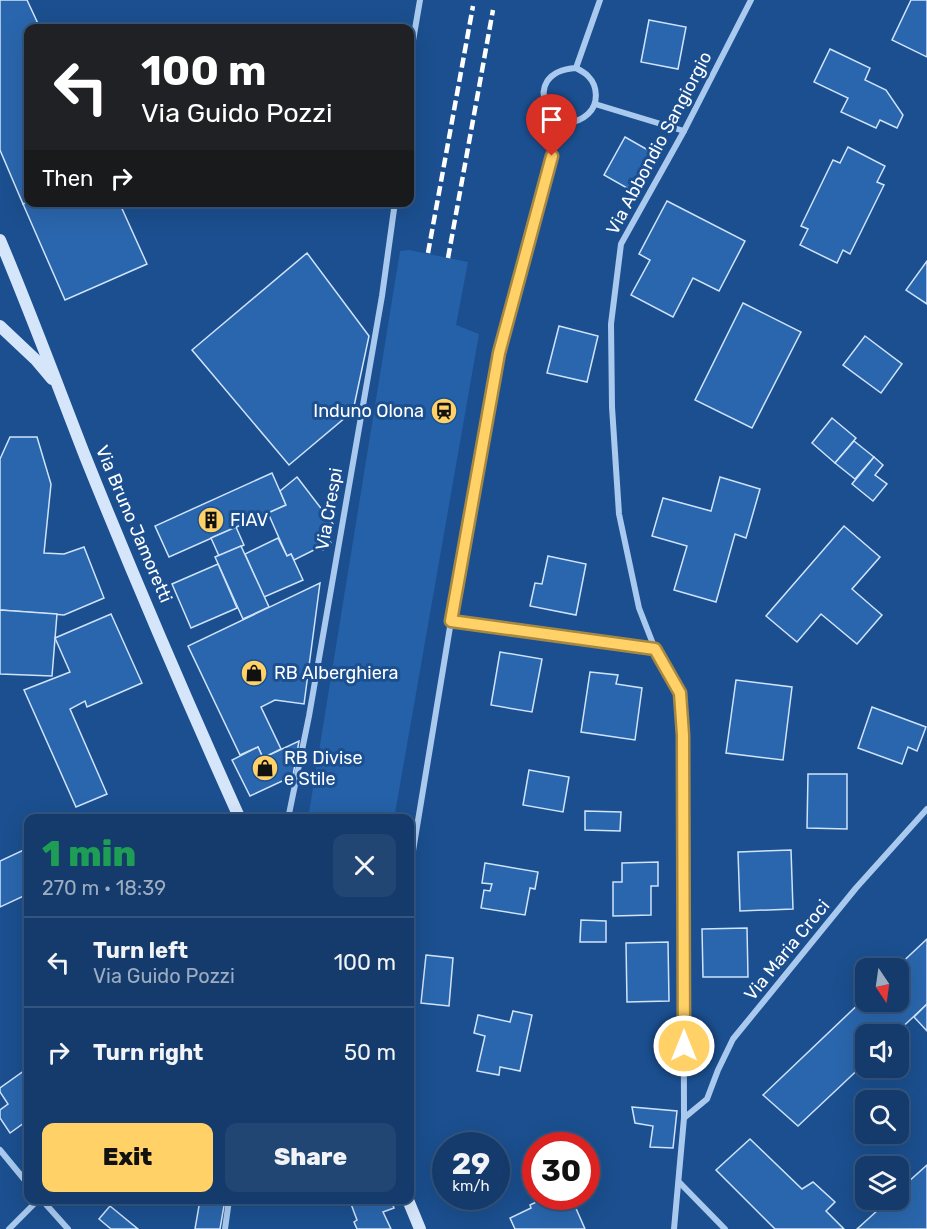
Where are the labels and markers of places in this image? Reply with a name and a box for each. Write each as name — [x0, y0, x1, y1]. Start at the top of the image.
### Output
pin — [526, 94, 577, 156]
station icon: Induno Olona — [429, 396, 459, 426]
place label: Induno Olona — [313, 400, 424, 422]
building icon: FIAV — [196, 505, 226, 535]
place label: FIAV — [230, 509, 269, 531]
shop icon: RB Alberghiera — [239, 658, 269, 688]
place label: RB Alberghiera — [274, 662, 398, 684]
place label: RB Divise e Stile — [284, 747, 363, 790]
shop icon: RB Divise e Stile — [250, 753, 280, 783]

